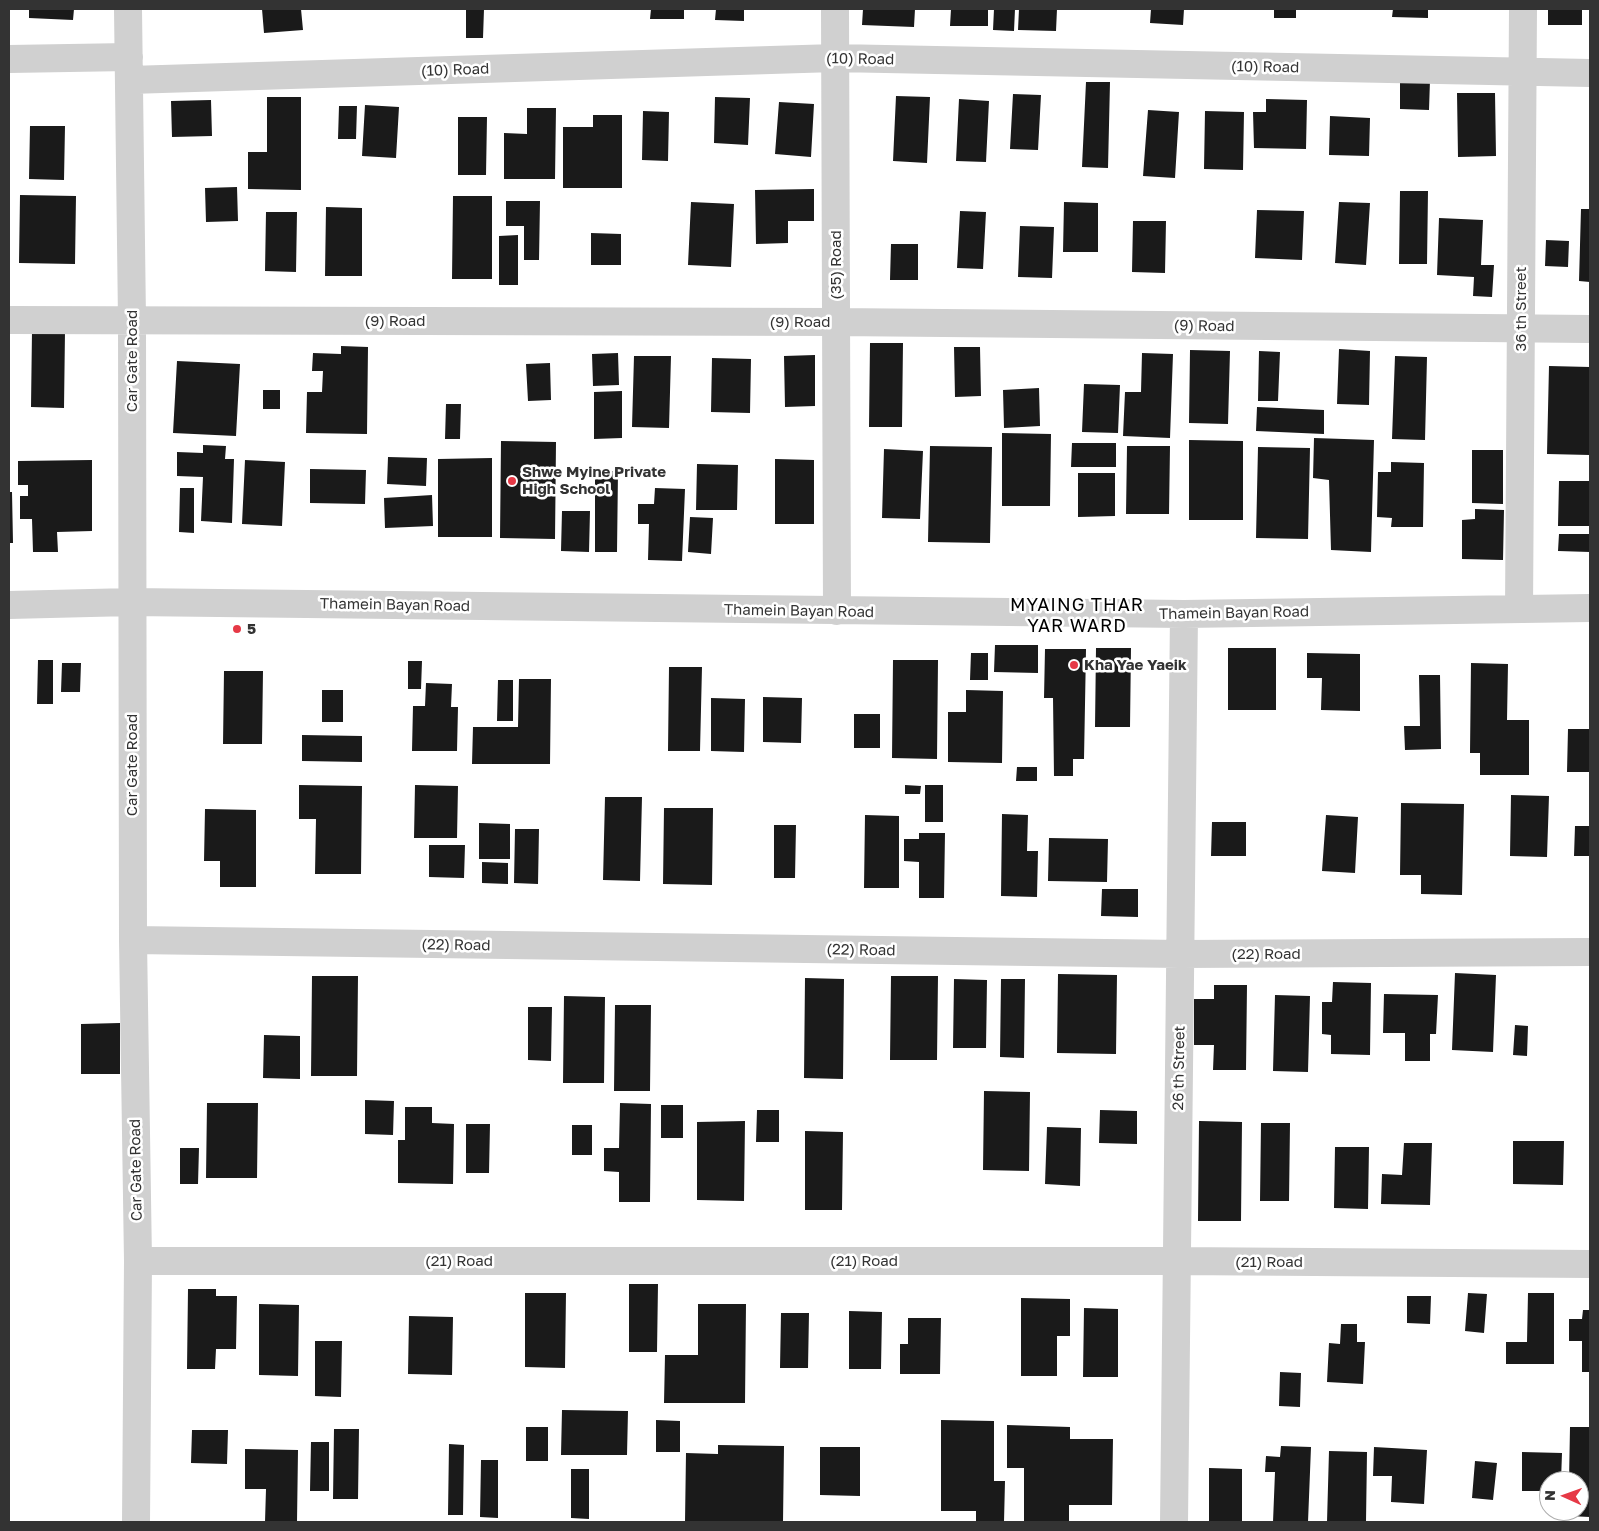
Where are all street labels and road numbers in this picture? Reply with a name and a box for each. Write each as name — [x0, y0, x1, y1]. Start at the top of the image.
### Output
street label: (10) Road — [826, 49, 894, 69]
street label: (10) Road — [1231, 57, 1299, 77]
street label: (10) Road — [420, 60, 490, 80]
street label: (35) Road — [827, 230, 845, 300]
street label: 36 th Street — [1512, 267, 1530, 351]
street label: Car Gate Road — [123, 310, 141, 412]
street label: (9) Road — [365, 312, 425, 330]
street label: (9) Road — [770, 313, 830, 331]
street label: (9) Road — [1173, 316, 1235, 336]
street label: Thamein Bayan Road — [320, 595, 470, 615]
street label: Thamein Bayan Road — [724, 601, 874, 621]
street label: Thamein Bayan Road — [1159, 603, 1309, 623]
street label: Car Gate Road — [123, 714, 141, 816]
street label: (22) Road — [421, 935, 491, 955]
street label: (22) Road — [826, 940, 896, 960]
street label: (22) Road — [1231, 945, 1301, 963]
street label: 26 th Street — [1169, 1025, 1189, 1111]
street label: Car Gate Road — [126, 1119, 146, 1221]
street label: (21) Road — [425, 1252, 493, 1270]
street label: (21) Road — [830, 1252, 898, 1270]
street label: (21) Road — [1235, 1253, 1303, 1271]

